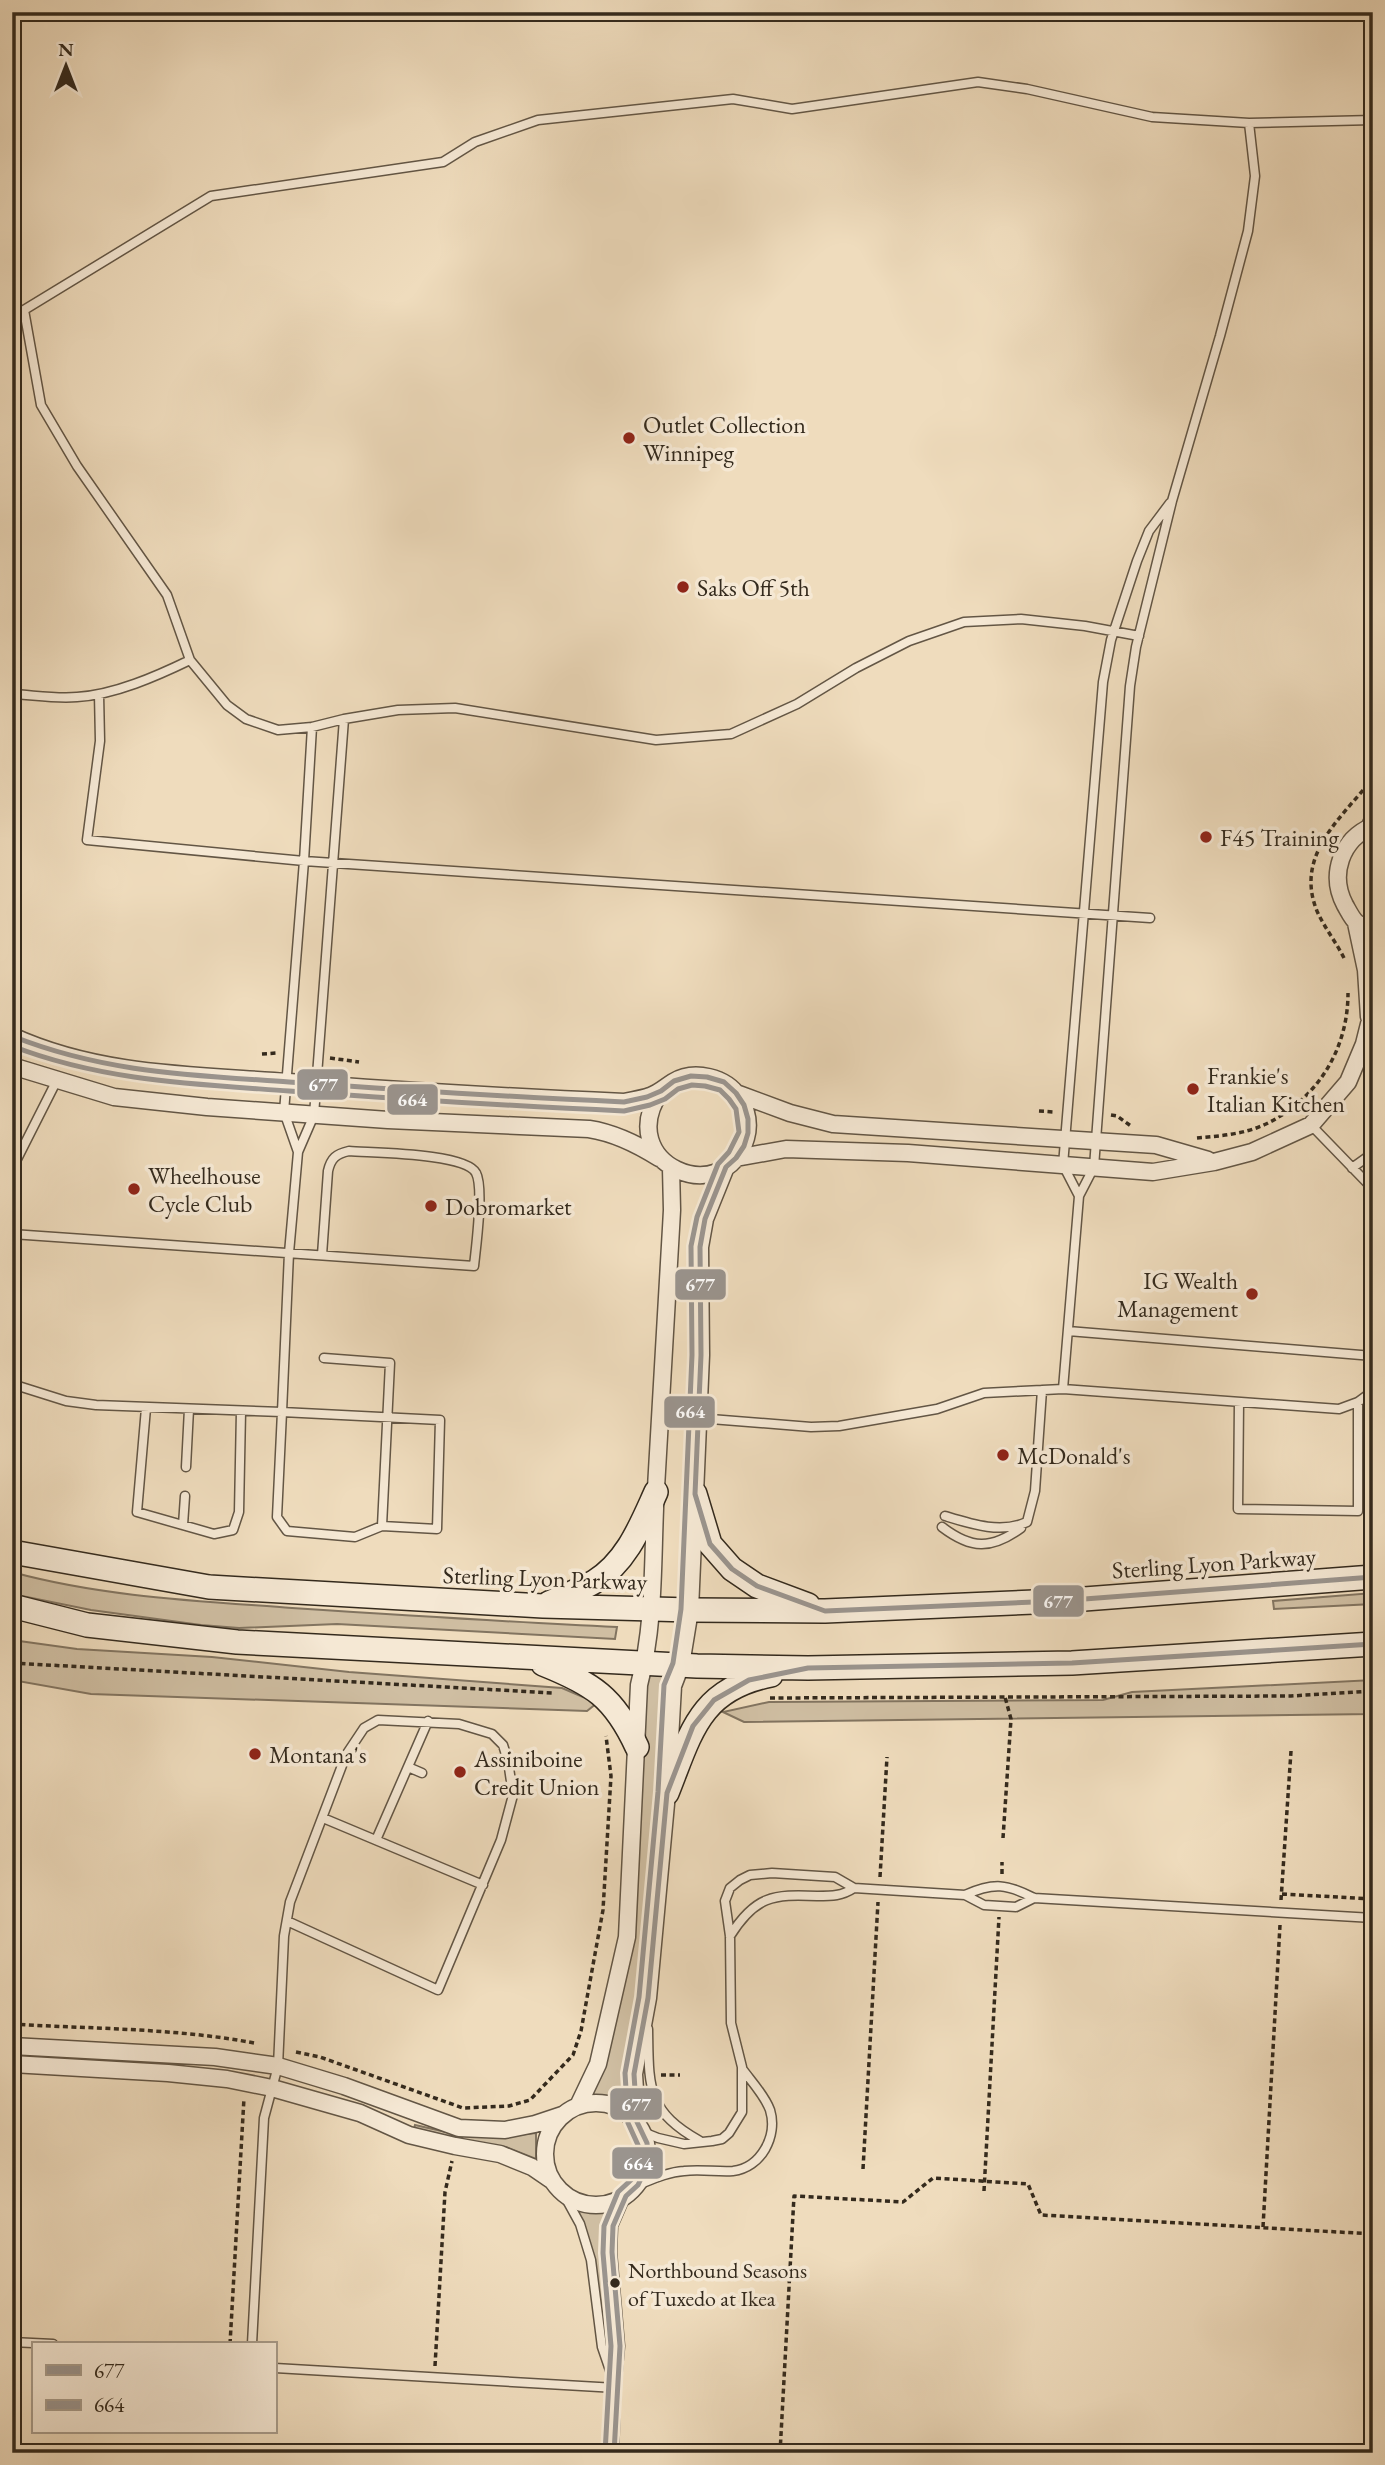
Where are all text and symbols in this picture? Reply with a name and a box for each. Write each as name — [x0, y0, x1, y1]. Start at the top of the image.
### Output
north arrow — [32, 32, 102, 102]
text: N — [58, 37, 74, 62]
place label: Outlet Collection Winnipeg — [643, 409, 806, 468]
marker: Outlet Collection Winnipeg — [621, 430, 637, 446]
place label: Saks Off 5th — [697, 572, 810, 603]
marker: Saks Off 5th — [675, 579, 691, 595]
place label: F45 Training — [1220, 822, 1340, 853]
marker: F45 Training — [1198, 829, 1214, 845]
place label: Frankie's Italian Kitchen — [1207, 1060, 1345, 1119]
line badge: 677 — [296, 1068, 349, 1101]
text: 677 — [308, 1072, 339, 1097]
marker: Frankie's Italian Kitchen — [1185, 1081, 1201, 1097]
line badge: 664 — [386, 1083, 439, 1116]
text: 664 — [397, 1087, 428, 1112]
place label: Wheelhouse Cycle Club — [148, 1160, 261, 1219]
marker: Wheelhouse Cycle Club — [126, 1181, 142, 1197]
place label: Dobromarket — [445, 1191, 572, 1222]
marker: Dobromarket — [423, 1198, 439, 1214]
place label: IG Wealth Management — [1117, 1265, 1238, 1324]
line badge: 677 — [674, 1268, 727, 1301]
text: 677 — [685, 1272, 716, 1297]
marker: IG Wealth Management — [1244, 1286, 1260, 1302]
line badge: 664 — [663, 1395, 716, 1429]
text: 664 — [675, 1399, 706, 1424]
place label: McDonald's — [1017, 1440, 1131, 1471]
marker: McDonald's — [995, 1447, 1011, 1463]
street label: Sterling Lyon Parkway — [1111, 1540, 1318, 1586]
street label: Sterling Lyon Parkway — [442, 1559, 648, 1597]
line badge: 677 — [1032, 1584, 1085, 1618]
text: 677 — [1043, 1589, 1074, 1614]
place label: Montana's — [269, 1739, 367, 1770]
place label: Assiniboine Credit Union — [473, 1743, 600, 1802]
marker: Montana's — [247, 1746, 263, 1762]
marker: Assiniboine Credit Union — [452, 1764, 468, 1780]
line badge: 677 — [609, 2087, 663, 2121]
text: 677 — [621, 2092, 652, 2117]
line badge: 664 — [611, 2146, 664, 2180]
text: 664 — [623, 2151, 654, 2176]
place label: Northbound Seasons of Tuxedo at Ikea — [628, 2256, 807, 2313]
marker: Northbound Seasons of Tuxedo at Ikea — [608, 2276, 622, 2290]
legend — [32, 2342, 276, 2434]
text: 677 — [94, 2357, 125, 2384]
text: 664 — [94, 2391, 125, 2418]

